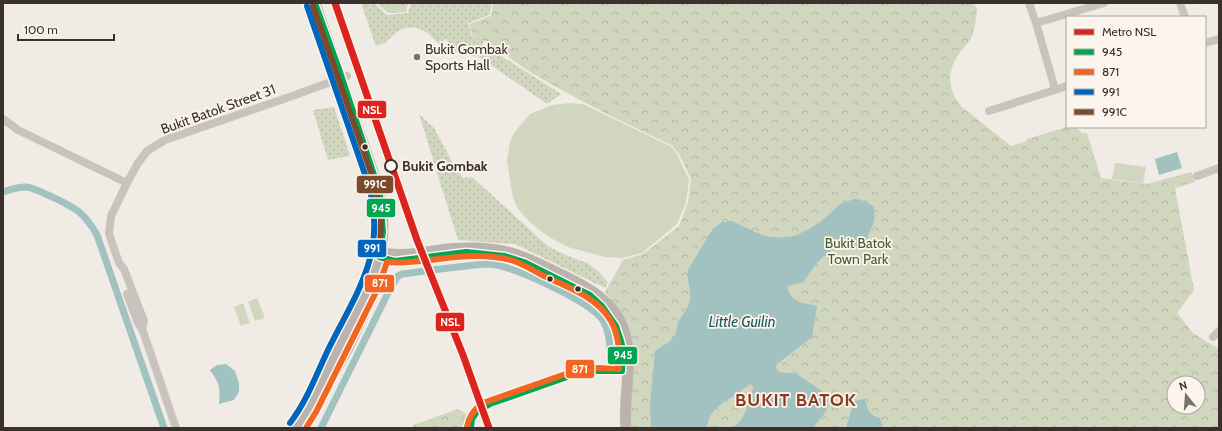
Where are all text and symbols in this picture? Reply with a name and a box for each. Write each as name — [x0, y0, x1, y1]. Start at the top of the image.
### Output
scale bar — [18, 16, 114, 42]
legend — [1066, 16, 1206, 128]
text: 100 m — [24, 22, 58, 37]
text: Metro NSL — [1102, 24, 1156, 39]
place label: Bukit Gombak Sports Hall — [425, 40, 509, 74]
text: 945 — [1102, 44, 1122, 59]
marker: Bukit Gombak Sports Hall — [412, 52, 422, 62]
text: 871 — [1102, 64, 1119, 79]
street label: Bukit Batok Street 31 — [158, 80, 278, 138]
text: 991 — [1102, 84, 1120, 99]
line badge: NSL — [357, 100, 387, 119]
text: NSL — [362, 103, 382, 117]
text: 991C — [1102, 104, 1127, 119]
unlabelled marker — [360, 142, 370, 152]
place label: Bukit Gombak — [402, 157, 488, 175]
marker: Bukit Gombak — [384, 159, 398, 173]
line badge: 991C — [356, 175, 394, 194]
text: 991C — [363, 177, 387, 191]
line badge: 945 — [366, 198, 396, 218]
text: 945 — [372, 201, 391, 215]
park label: Bukit Batok Town Park — [825, 234, 892, 268]
line badge: 991 — [357, 239, 387, 258]
text: 991 — [364, 241, 380, 255]
line badge: 871 — [364, 274, 395, 293]
unlabelled marker — [545, 274, 555, 284]
text: 871 — [372, 276, 388, 290]
unlabelled marker — [573, 284, 583, 294]
line badge: NSL — [435, 312, 465, 332]
water label: Little Guilin — [709, 313, 775, 331]
text: NSL — [440, 315, 460, 329]
line badge: 945 — [607, 346, 638, 365]
text: 945 — [614, 348, 633, 362]
line badge: 871 — [565, 359, 595, 379]
text: 871 — [572, 362, 588, 376]
north arrow — [1166, 375, 1206, 415]
text: N — [1177, 378, 1189, 393]
district label: BUKIT BATOK — [735, 389, 857, 411]

